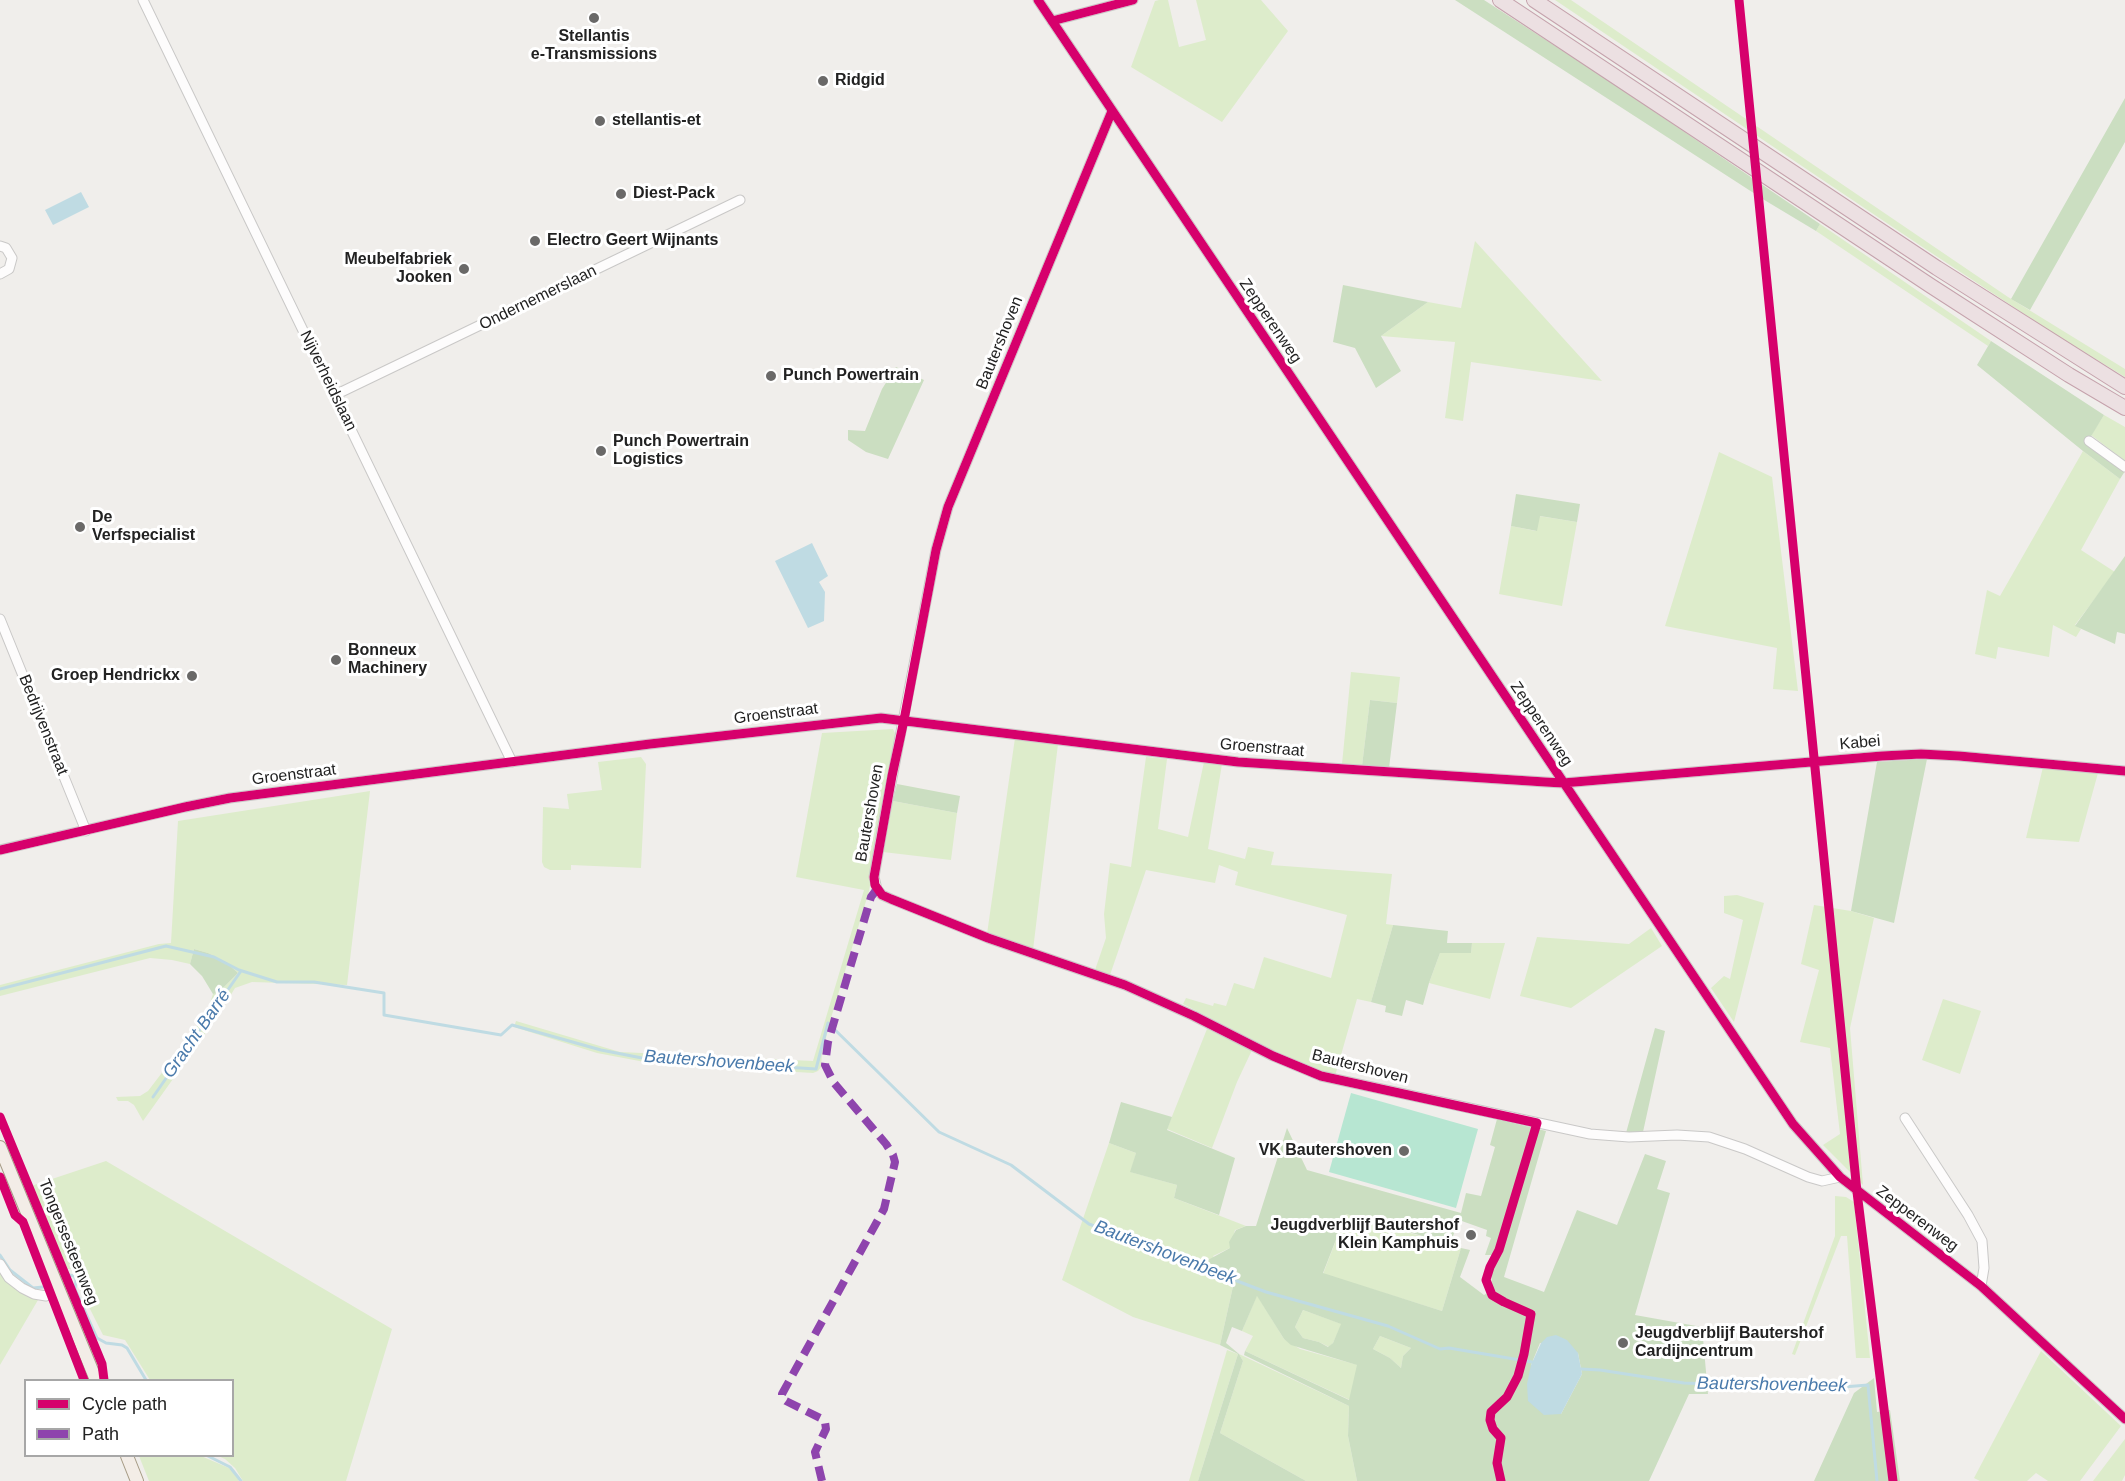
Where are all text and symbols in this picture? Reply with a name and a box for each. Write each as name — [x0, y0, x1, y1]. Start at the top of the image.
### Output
marker: Stellantis e-Transmissions — [587, 11, 601, 25]
place label: Stellantis e-Transmissions — [531, 27, 657, 65]
place label: Ridgid — [835, 71, 885, 91]
marker: Ridgid — [816, 74, 830, 88]
place label: stellantis-et — [612, 111, 701, 131]
marker: stellantis-et — [593, 114, 607, 128]
place label: Diest-Pack — [633, 184, 715, 204]
marker: Diest-Pack — [614, 187, 628, 201]
place label: Electro Geert Wijnants — [547, 231, 718, 251]
marker: Electro Geert Wijnants — [528, 234, 542, 248]
place label: Meubelfabriek Jooken — [344, 250, 452, 288]
street label: Ondernemerslaan — [476, 261, 600, 335]
marker: Meubelfabriek Jooken — [457, 262, 471, 276]
street label: Zepperenweg — [1235, 275, 1305, 367]
street label: Bautershoven — [973, 294, 1027, 392]
street label: Nijverheidslaan — [295, 328, 361, 434]
place label: Punch Powertrain — [783, 366, 919, 386]
marker: Punch Powertrain — [764, 369, 778, 383]
place label: Punch Powertrain Logistics — [613, 432, 749, 470]
marker: Punch Powertrain Logistics — [594, 444, 608, 458]
place label: De Verfspecialist — [92, 508, 195, 546]
marker: De Verfspecialist — [73, 520, 87, 534]
place label: Bonneux Machinery — [348, 641, 427, 679]
marker: Bonneux Machinery — [329, 653, 343, 667]
place label: Groep Hendrickx — [51, 666, 180, 686]
marker: Groep Hendrickx — [185, 669, 199, 683]
street label: Bedrijvenstraat — [14, 672, 72, 778]
street label: Zepperenweg — [1506, 678, 1576, 770]
street label: Groenstraat — [733, 699, 819, 729]
street label: Kabei — [1839, 732, 1881, 754]
street label: Groenstraat — [1219, 735, 1305, 761]
street label: Groenstraat — [251, 760, 337, 790]
street label: Bautershoven — [852, 763, 888, 863]
water label: Gracht Barré — [159, 986, 235, 1082]
water label: Bautershovenbeek — [643, 1046, 795, 1078]
street label: Bautershoven — [1310, 1046, 1410, 1088]
place label: VK Bautershoven — [1259, 1141, 1392, 1161]
marker: VK Bautershoven — [1397, 1144, 1411, 1158]
street label: Tongersesteenweg — [34, 1176, 102, 1308]
street label: Zepperenweg — [1872, 1182, 1962, 1256]
water label: Bautershovenbeek — [1091, 1216, 1239, 1290]
place label: Jeugdverblijf Bautershof Klein Kamphuis — [1271, 1216, 1459, 1254]
marker: Jeugdverblijf Bautershof Klein Kamphuis — [1464, 1228, 1478, 1242]
place label: Jeugdverblijf Bautershof Cardijncentrum — [1635, 1324, 1823, 1362]
marker: Jeugdverblijf Bautershof Cardijncentrum — [1616, 1336, 1630, 1350]
water label: Bautershovenbeek — [1697, 1373, 1847, 1397]
legend — [24, 1379, 234, 1457]
text: Cycle path — [82, 1394, 167, 1414]
text: Path — [82, 1424, 119, 1444]

